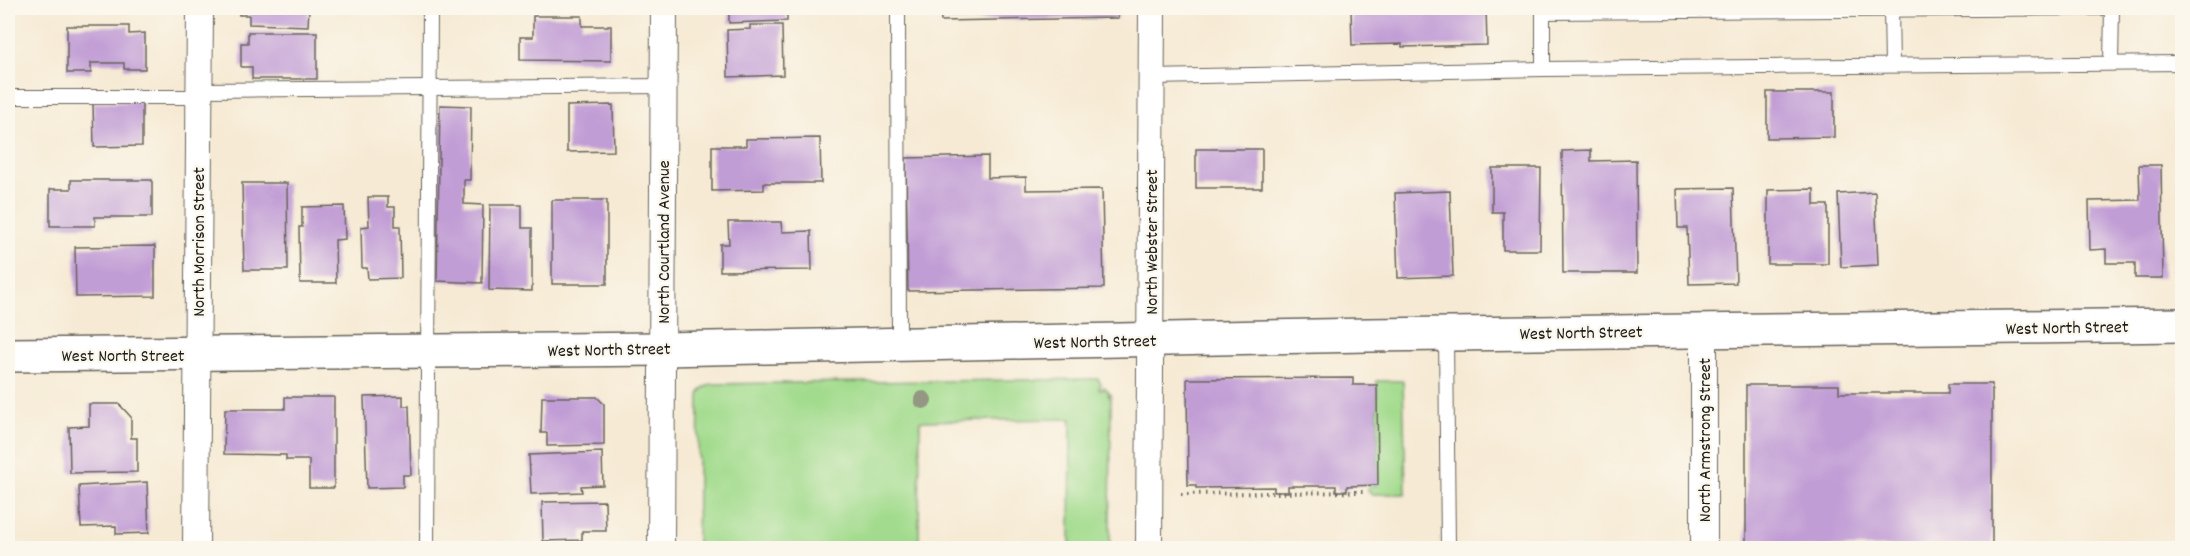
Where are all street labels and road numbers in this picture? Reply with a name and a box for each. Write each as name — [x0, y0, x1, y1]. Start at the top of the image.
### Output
street label: North Courtland Avenue — [653, 160, 678, 324]
street label: North Morrison Street — [188, 167, 213, 317]
street label: North Webster Street — [1141, 169, 1166, 315]
street label: West North Street — [2005, 316, 2129, 343]
street label: West North Street — [1519, 321, 1643, 348]
street label: West North Street — [1033, 330, 1157, 357]
street label: West North Street — [547, 338, 671, 365]
street label: West North Street — [62, 345, 185, 370]
street label: North Armstrong Street — [1694, 357, 1719, 522]

